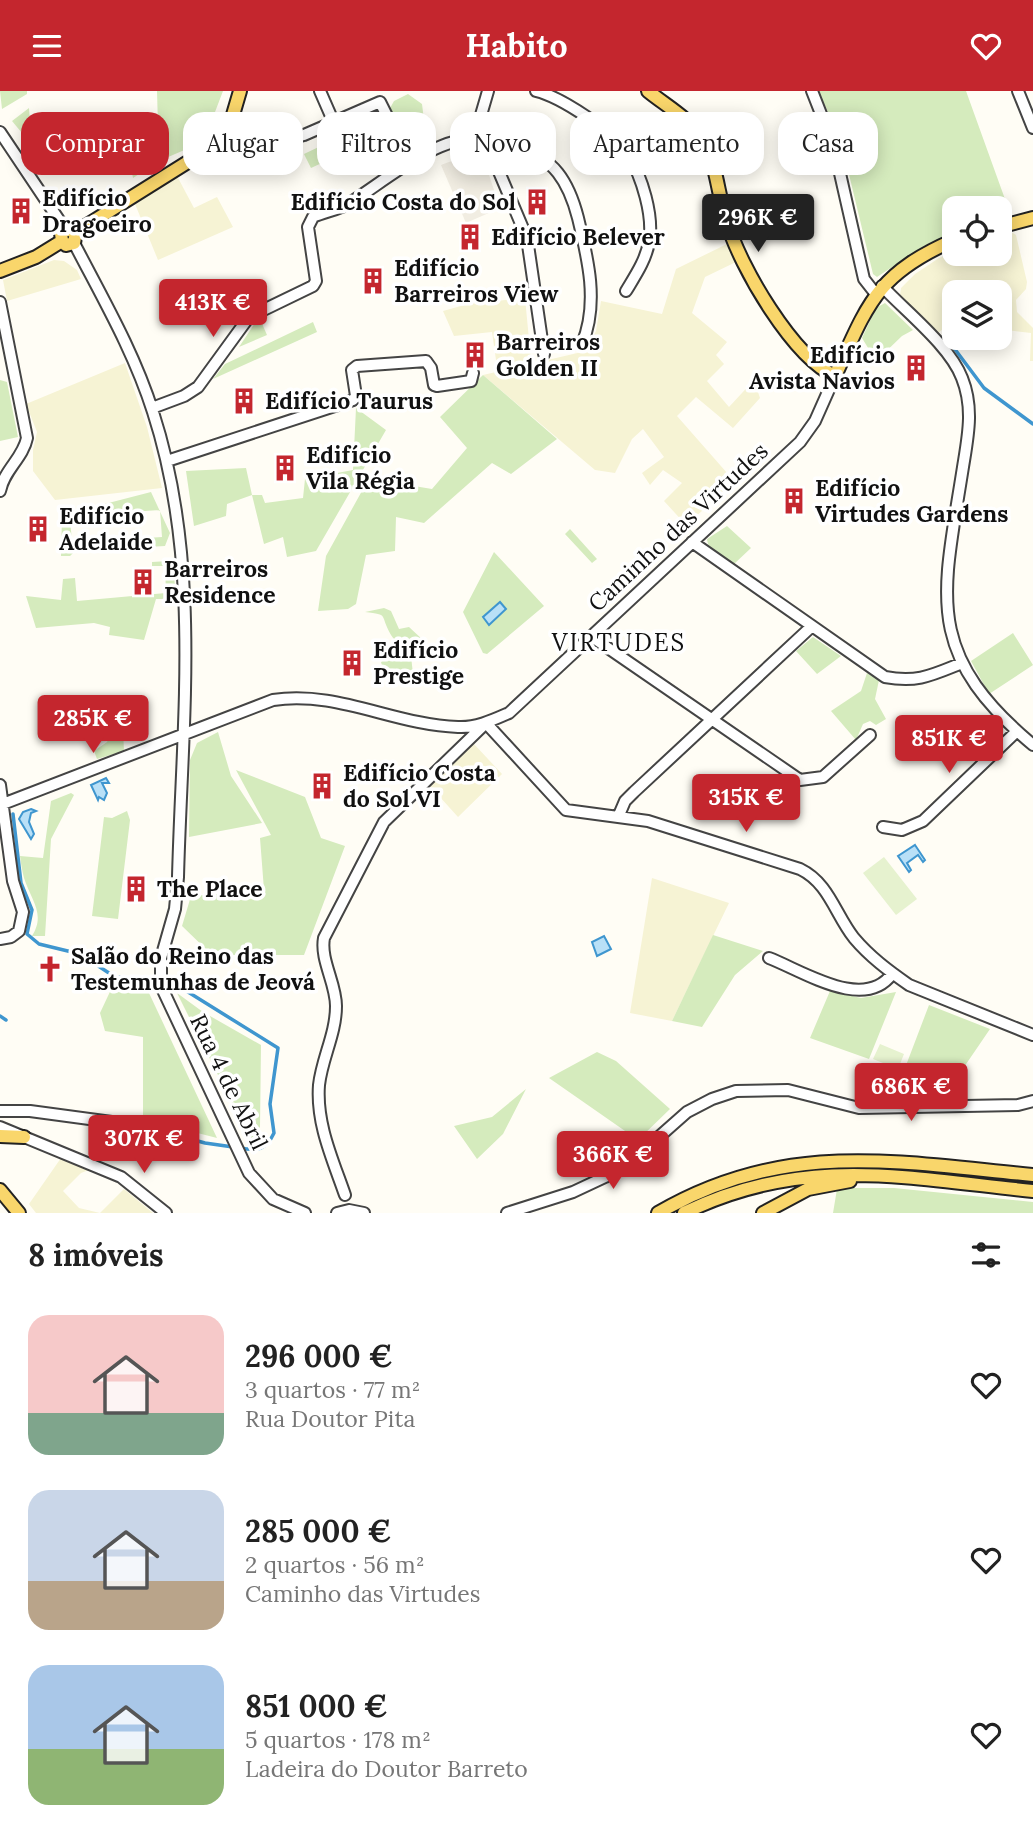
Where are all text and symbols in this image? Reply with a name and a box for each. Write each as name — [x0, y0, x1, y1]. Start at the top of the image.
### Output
text: Habito — [465, 25, 568, 66]
icon: menu — [28, 27, 66, 65]
icon: heart — [967, 27, 1005, 65]
chip: Comprar — [21, 112, 169, 175]
chip: Alugar — [183, 112, 303, 175]
chip: Filtros — [317, 112, 436, 175]
chip: Novo — [450, 112, 556, 175]
chip: Apartamento — [570, 112, 764, 175]
chip: Casa — [778, 112, 878, 175]
place label: Edifício Dragoeiro — [42, 183, 152, 238]
place label: Edifício Costa do Sol — [291, 187, 516, 216]
building icon: Edifício Costa do Sol — [522, 187, 552, 217]
pin: 296K € — [701, 195, 815, 254]
building icon: Edifício Dragoeiro — [6, 196, 36, 226]
map controls — [942, 196, 1012, 350]
button: locate — [942, 196, 1012, 266]
text: 296K € — [718, 202, 798, 231]
building icon: Edifício Belever — [455, 222, 485, 252]
place label: Edifício Belever — [491, 222, 665, 251]
place label: Edifício Barreiros View — [394, 253, 559, 308]
building icon: Edifício Barreiros View — [358, 266, 388, 296]
pin: 413K € — [156, 279, 270, 339]
button: layers — [942, 280, 1012, 350]
text: 413K € — [175, 287, 251, 316]
place label: Barreiros Golden II — [496, 327, 600, 382]
building icon: Barreiros Golden II — [460, 340, 490, 370]
place label: Edifício Avista Navios — [749, 340, 895, 395]
building icon: Edifício Avista Navios — [901, 353, 931, 383]
building icon: Edifício Taurus — [229, 386, 259, 416]
place label: Edifício Taurus — [265, 386, 433, 415]
street label: Caminho das Virtudes — [582, 436, 774, 617]
place label: Edifício Vila Régia — [306, 440, 415, 495]
building icon: Edifício Vila Régia — [270, 453, 300, 483]
place label: Edifício Virtudes Gardens — [815, 473, 1008, 528]
building icon: Edifício Virtudes Gardens — [779, 486, 809, 516]
place label: Edifício Adelaide — [59, 501, 153, 556]
building icon: Edifício Adelaide — [23, 514, 53, 544]
place label: Barreiros Residence — [164, 554, 276, 609]
building icon: Barreiros Residence — [128, 567, 158, 597]
district label: VIRTUDES — [551, 627, 686, 658]
place label: Edifício Prestige — [373, 635, 464, 690]
building icon: Edifício Prestige — [337, 648, 367, 678]
pin: 285K € — [36, 695, 150, 755]
text: 285K € — [54, 703, 132, 732]
pin: 851K € — [892, 715, 1006, 775]
text: 851K € — [911, 723, 987, 752]
place label: Edifício Costa do Sol VI — [343, 758, 496, 813]
building icon: Edifício Costa do Sol VI — [307, 771, 337, 801]
pin: 315K € — [689, 775, 803, 834]
text: 315K € — [708, 782, 784, 811]
building icon: The Place — [121, 874, 151, 904]
place label: The Place — [157, 874, 263, 903]
place label: Salão do Reino das Testemunhas de Jeová — [71, 941, 315, 996]
church icon: Salão do Reino das Testemunhas de Jeová — [35, 954, 65, 984]
street label: Rua 4 de Abril — [184, 1009, 275, 1154]
pin: 686K € — [854, 1063, 968, 1123]
text: 686K € — [871, 1071, 951, 1100]
pin: 307K € — [87, 1115, 201, 1175]
text: 307K € — [104, 1123, 184, 1152]
pin: 366K € — [556, 1131, 670, 1191]
text: 366K € — [573, 1139, 653, 1168]
text: 8 imóveis — [28, 1236, 164, 1274]
icon: filters — [967, 1236, 1005, 1274]
text: 296 000 € — [245, 1337, 393, 1375]
icon: home — [84, 1343, 168, 1427]
icon: heart — [967, 1366, 1005, 1404]
text: 3 quartos · 77 m² — [245, 1375, 420, 1404]
text: Rua Doutor Pita — [245, 1404, 415, 1433]
text: 285 000 € — [245, 1512, 392, 1550]
icon: home — [84, 1518, 168, 1602]
icon: heart — [967, 1541, 1005, 1579]
text: 2 quartos · 56 m² — [245, 1550, 425, 1579]
text: Caminho das Virtudes — [245, 1579, 480, 1608]
text: 851 000 € — [245, 1687, 388, 1725]
icon: home — [84, 1693, 168, 1777]
icon: heart — [967, 1716, 1005, 1754]
text: 5 quartos · 178 m² — [245, 1725, 431, 1754]
text: Ladeira do Doutor Barreto — [245, 1754, 528, 1783]

